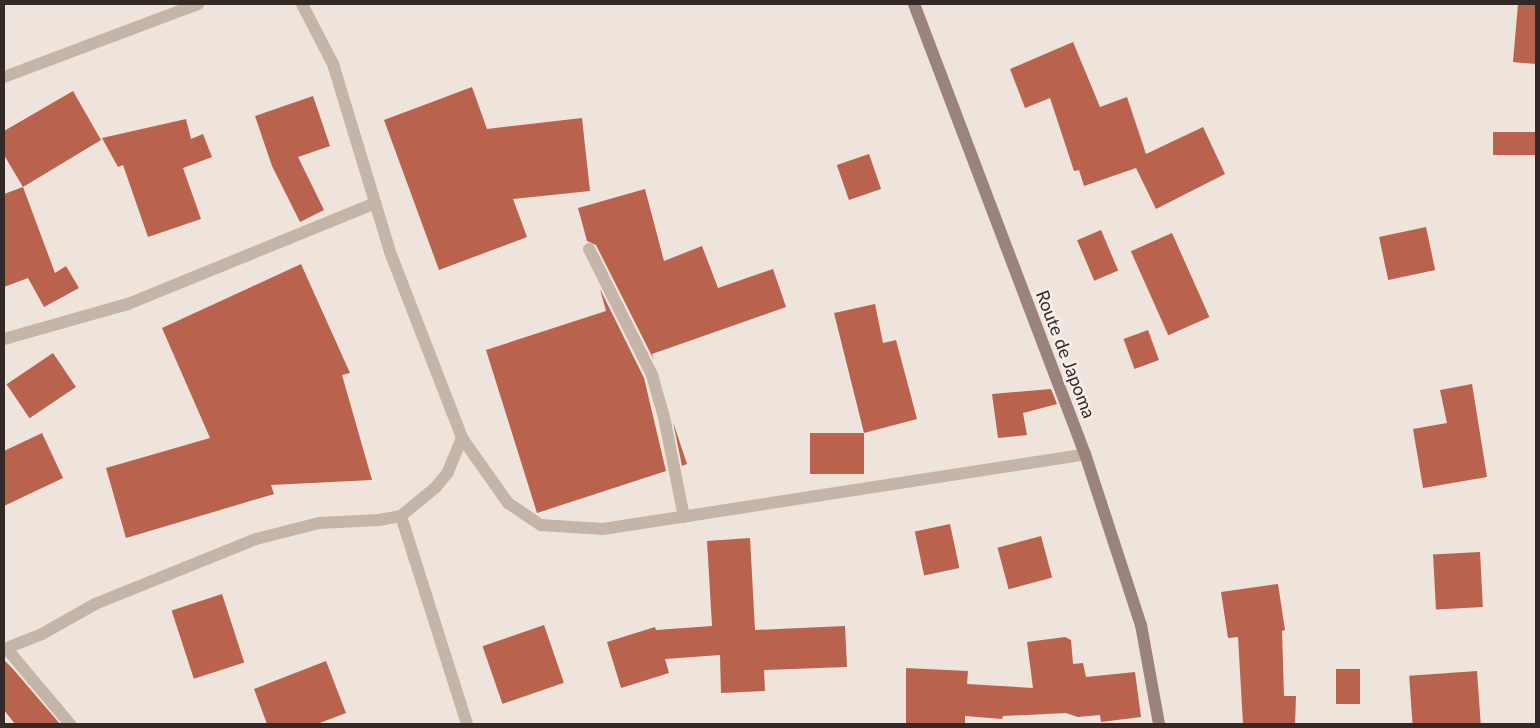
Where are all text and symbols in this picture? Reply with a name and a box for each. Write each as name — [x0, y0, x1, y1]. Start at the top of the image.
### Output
street label: Route de Japoma — [1032, 287, 1100, 421]

